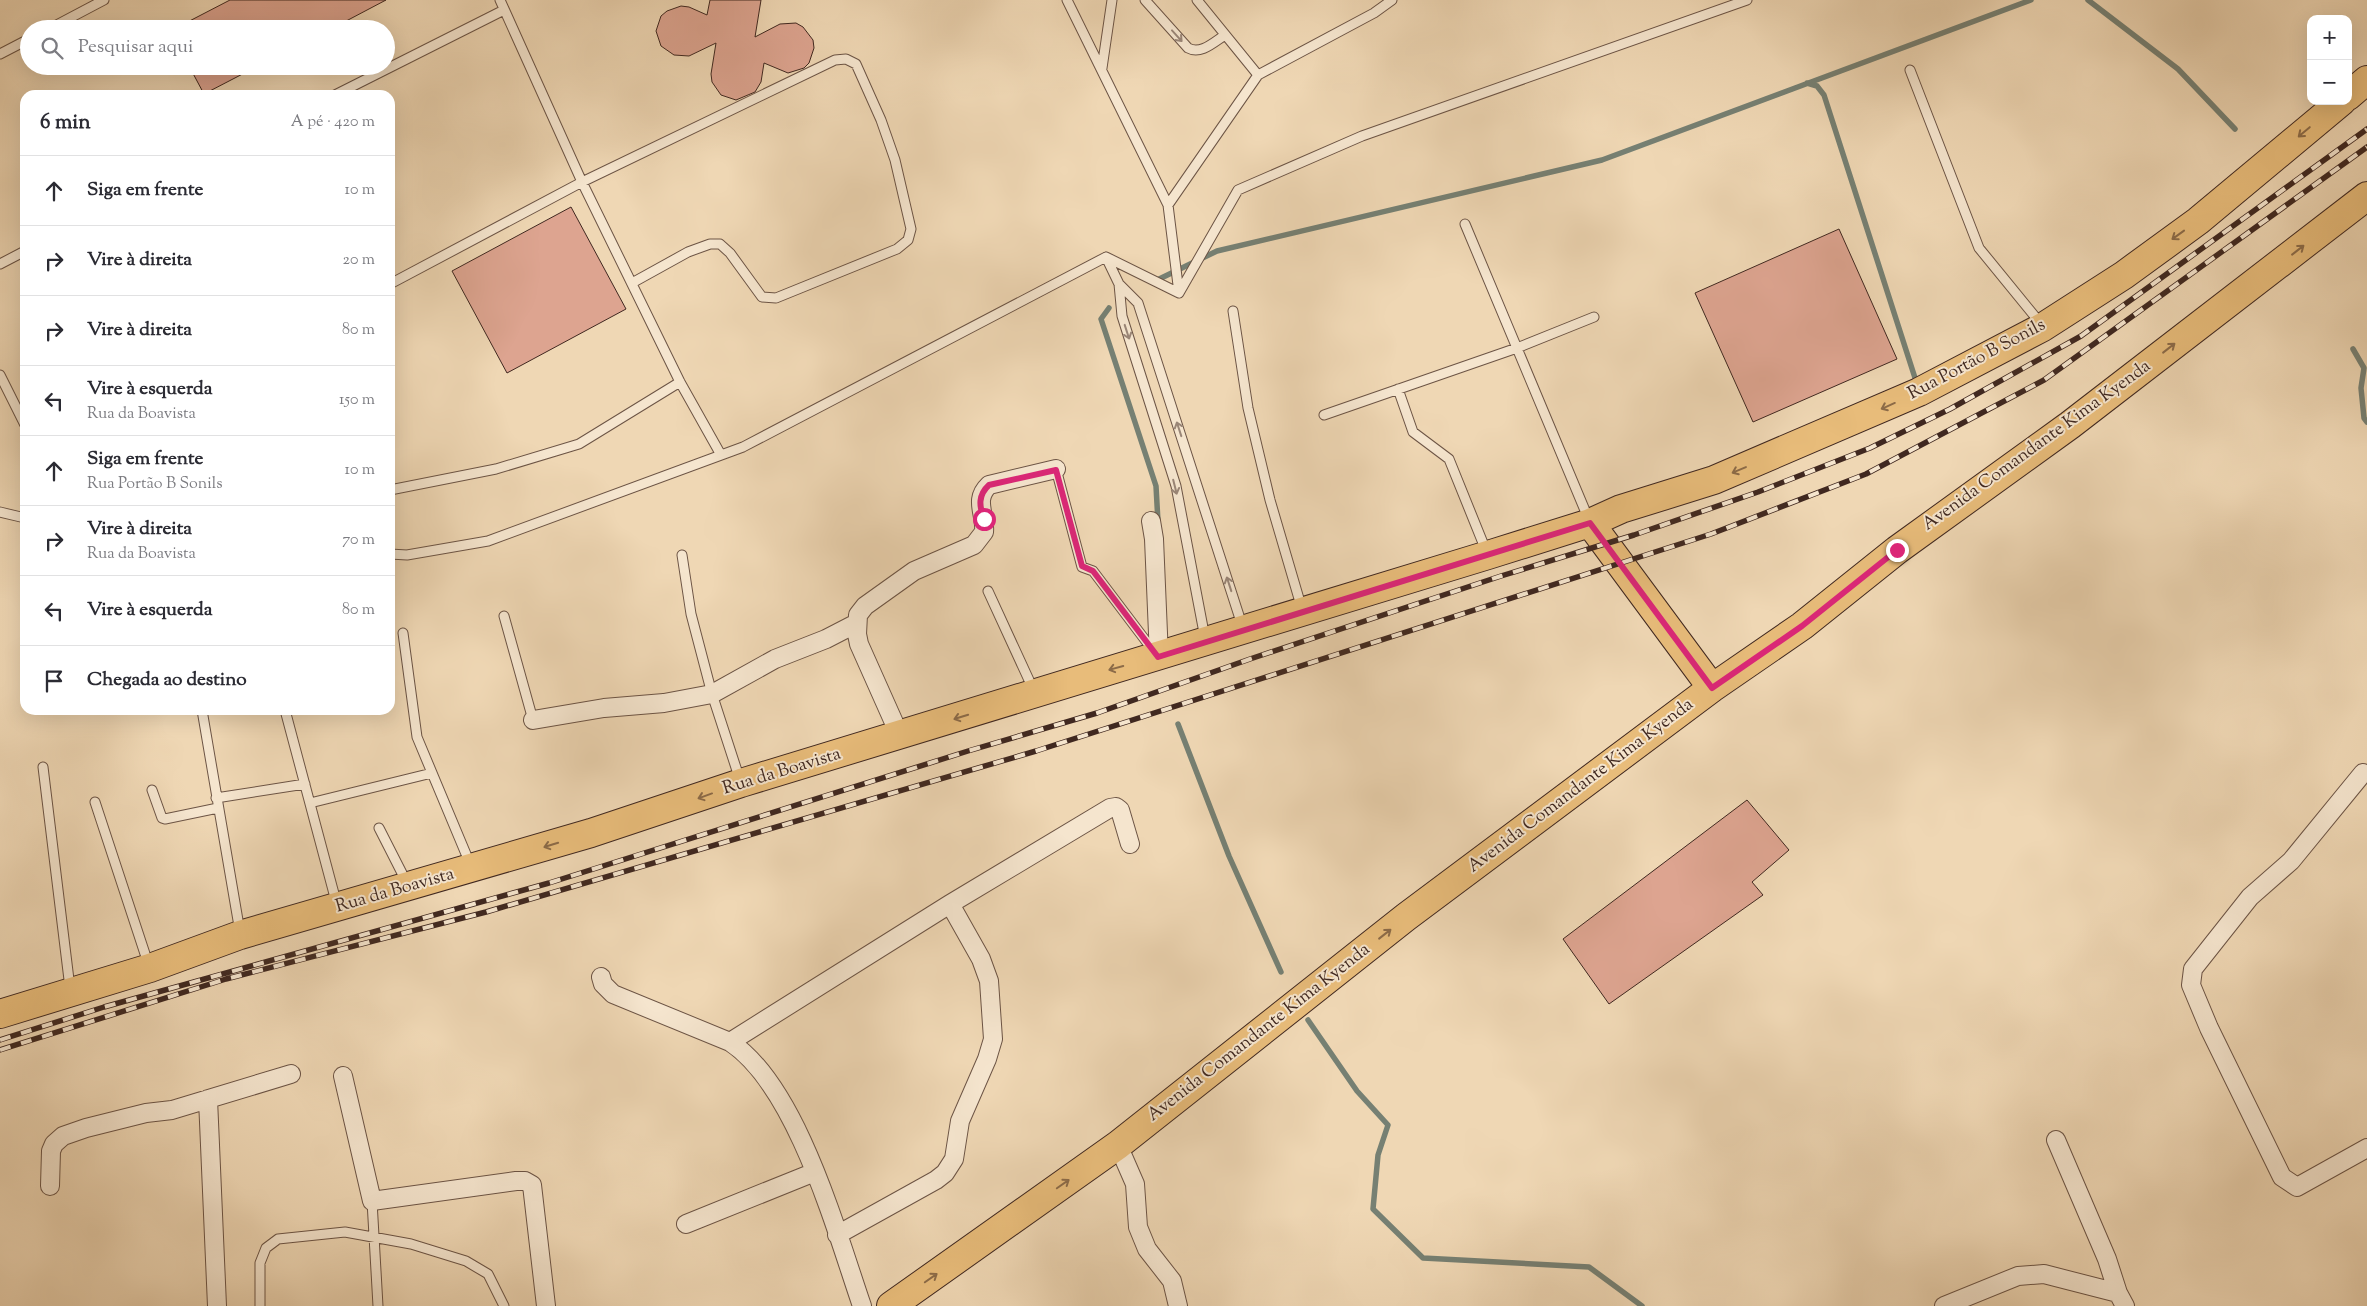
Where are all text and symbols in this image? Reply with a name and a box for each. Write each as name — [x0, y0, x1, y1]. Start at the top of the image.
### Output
map controls — [2307, 15, 2352, 105]
button: + — [2307, 15, 2352, 60]
search box — [20, 20, 395, 75]
one-way arrow — [1171, 30, 1183, 43]
icon: search — [38, 34, 66, 62]
text: Pesquisar aqui — [78, 34, 193, 61]
button: − — [2307, 60, 2352, 105]
text: 6 min — [40, 108, 91, 138]
text: A pé · 420 m — [291, 111, 375, 134]
one-way arrow — [2298, 127, 2311, 138]
icon: ahead — [40, 177, 68, 205]
text: Siga em frente — [87, 177, 203, 204]
text: 10 m — [345, 179, 375, 202]
one-way arrow — [2171, 230, 2185, 240]
one-way arrow — [2291, 244, 2304, 255]
icon: right — [40, 247, 68, 275]
text: Vire à direita — [87, 247, 192, 274]
text: 20 m — [342, 249, 375, 272]
street label: Rua Portão B Sonils — [1904, 313, 2050, 407]
icon: right — [40, 317, 68, 345]
text: Vire à direita — [87, 317, 192, 344]
text: 80 m — [342, 319, 375, 342]
one-way arrow — [1122, 324, 1132, 340]
one-way arrow — [2162, 343, 2175, 354]
street label: Avenida Comandante Kima Kyenda — [1917, 354, 2157, 538]
text: Vire à esquerda — [87, 376, 213, 403]
icon: left — [40, 387, 68, 415]
text: 150 m — [339, 389, 375, 412]
one-way arrow — [1881, 401, 1896, 411]
text: Rua da Boavista — [87, 403, 196, 426]
one-way arrow — [1174, 422, 1183, 438]
text: Siga em frente — [87, 446, 203, 473]
icon: ahead — [40, 457, 68, 485]
text: 10 m — [345, 459, 375, 482]
one-way arrow — [1732, 465, 1747, 475]
text: Rua Portão B Sonils — [87, 473, 222, 496]
one-way arrow — [1171, 478, 1180, 494]
route start — [973, 508, 996, 531]
text: Vire à direita — [87, 516, 192, 543]
icon: right — [40, 527, 68, 555]
text: 70 m — [342, 529, 375, 552]
route end — [1886, 539, 1909, 562]
text: Rua da Boavista — [87, 543, 196, 566]
one-way arrow — [1224, 577, 1233, 592]
icon: left — [40, 597, 68, 625]
text: Vire à esquerda — [87, 597, 213, 624]
text: 80 m — [342, 599, 375, 622]
one-way arrow — [1108, 663, 1124, 673]
icon: arrive — [40, 667, 68, 695]
text: Chegada ao destino — [87, 667, 247, 694]
street label: Avenida Comandante Kima Kyenda — [1463, 692, 1699, 880]
one-way arrow — [954, 713, 969, 722]
street label: Rua da Boavista — [720, 742, 844, 802]
one-way arrow — [698, 792, 714, 801]
one-way arrow — [543, 841, 559, 851]
street label: Rua da Boavista — [333, 862, 457, 920]
one-way arrow — [1378, 928, 1391, 939]
street label: Avenida Comandante Kima Kyenda — [1142, 938, 1376, 1128]
one-way arrow — [1056, 1179, 1070, 1189]
one-way arrow — [924, 1273, 938, 1283]

